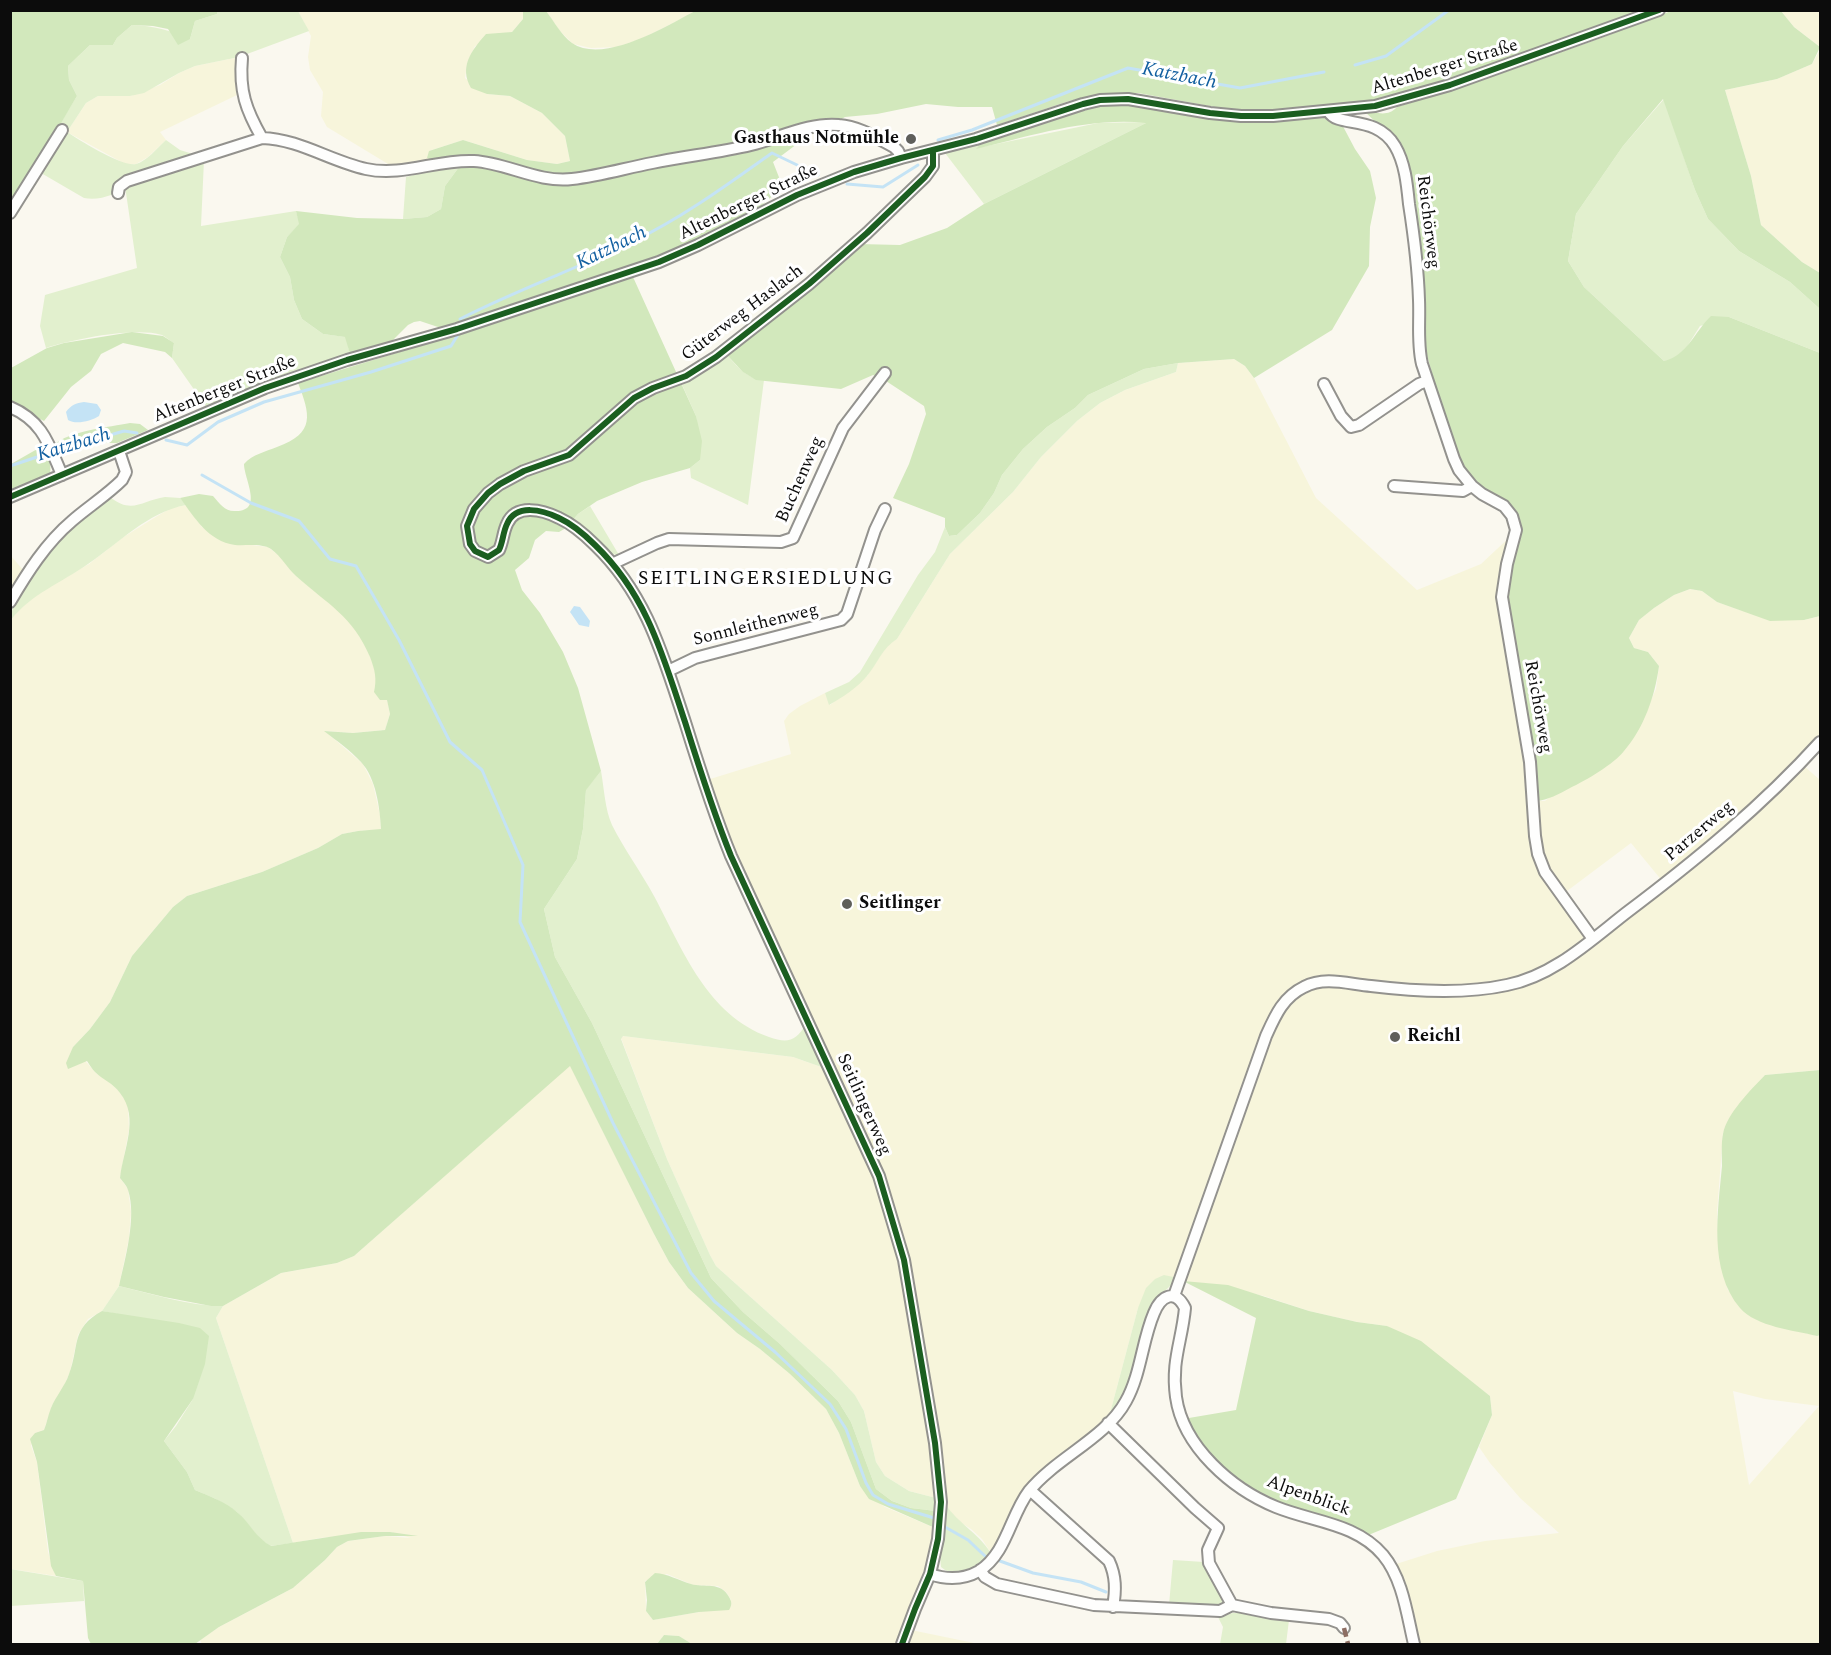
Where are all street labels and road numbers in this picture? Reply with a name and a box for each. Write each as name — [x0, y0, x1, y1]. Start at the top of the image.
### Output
street label: Altenberger Straße — [1369, 35, 1521, 101]
street label: Altenberger Straße — [676, 160, 822, 246]
street label: Reichörweg — [1411, 174, 1443, 270]
street label: Güterweg Haslach — [678, 261, 808, 367]
street label: Altenberger Straße — [150, 352, 300, 428]
street label: Buchenweg — [772, 434, 830, 526]
street label: Sonnleithenweg — [691, 600, 821, 652]
street label: Reichörweg — [1518, 659, 1556, 755]
street label: Parzerweg — [1661, 797, 1739, 867]
street label: Seitlingerweg — [831, 1051, 895, 1159]
street label: Alpenblick — [1263, 1472, 1353, 1522]

